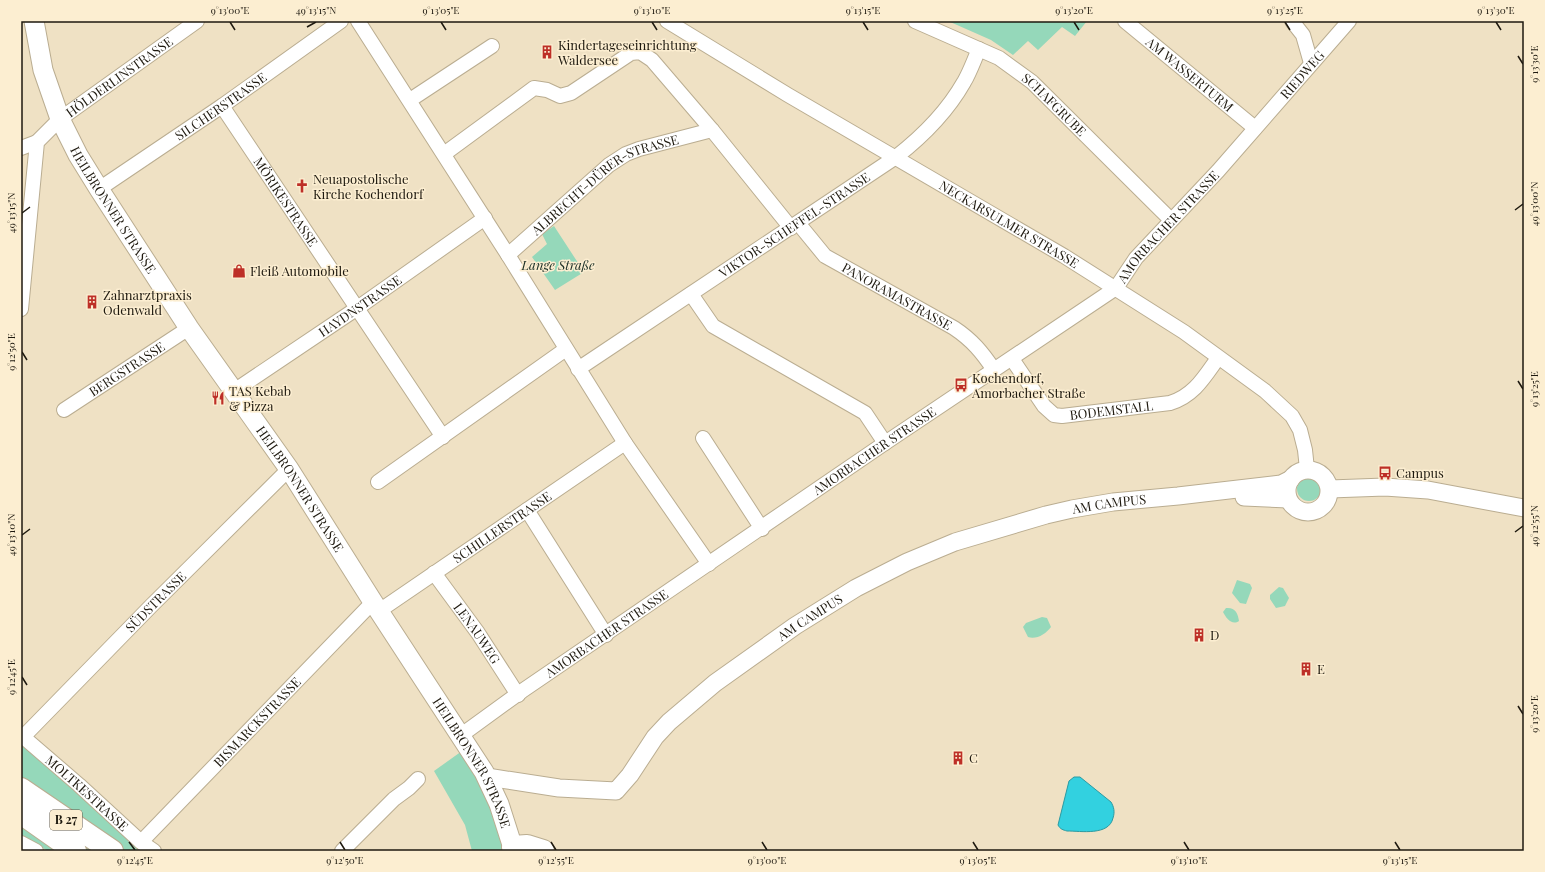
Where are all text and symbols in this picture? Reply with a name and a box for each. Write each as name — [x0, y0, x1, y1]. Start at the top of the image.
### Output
text: 9°13'00"E — [211, 3, 249, 17]
text: 49°13'15"N — [296, 3, 336, 17]
text: 9°13'05"E — [423, 3, 459, 17]
text: 9°13'10"E — [634, 3, 670, 17]
text: 9°13'15"E — [846, 3, 880, 17]
text: 9°13'20"E — [1055, 3, 1093, 17]
text: 9°13'25"E — [1267, 3, 1303, 17]
text: 9°13'30"E — [1477, 3, 1515, 17]
street label: HÖLDERLINSTRASSE — [62, 32, 176, 120]
street label: AM WASSERTURM — [1142, 32, 1237, 115]
place label: Kindertageseinrichtung Waldersee — [557, 36, 697, 68]
building icon: Kindertageseinrichtung Waldersee — [539, 44, 555, 60]
text: 9°13'30"E — [1527, 45, 1541, 83]
street label: RIEDWEG — [1276, 47, 1328, 102]
street label: SILCHERSTRASSE — [171, 68, 270, 144]
street label: SCHAFGRUBE — [1019, 69, 1090, 139]
street label: ALBRECHT-DÜRER-STRASSE — [527, 130, 680, 239]
street label: HEILBRONNER STRASSE — [67, 143, 160, 276]
street label: MÖRIKESTRASSE — [250, 153, 322, 249]
street label: AMORBACHER STRASSE — [1112, 167, 1222, 287]
street label: VIKTOR-SCHEFFEL-STRASSE — [714, 168, 873, 281]
place label: Neuapostolische Kirche Kochendorf — [313, 170, 425, 202]
street label: NECKARSULMER STRASSE — [937, 176, 1083, 271]
church icon: Neuapostolische Kirche Kochendorf — [294, 178, 310, 194]
text: 49°13'00"N — [1527, 182, 1541, 226]
text: 49°13'15"N — [4, 193, 18, 233]
park label: Lange Straße — [521, 256, 595, 273]
street label: PANORAMASTRASSE — [839, 258, 955, 333]
place label: Fleiß Automobile — [250, 262, 349, 279]
shop icon: Fleiß Automobile — [231, 263, 247, 279]
street label: HAYDNSTRASSE — [315, 271, 405, 340]
place label: Zahnarztpraxis Odenwald — [103, 286, 192, 318]
building icon: Zahnarztpraxis Odenwald — [84, 294, 100, 310]
text: 9°12'50"E — [4, 333, 18, 371]
street label: BERGSTRASSE — [85, 337, 168, 399]
place label: Kochendorf, Amorbacher Straße — [971, 369, 1086, 401]
text: 9°13'25"E — [1527, 371, 1541, 407]
bus stop icon: Kochendorf, Amorbacher Straße — [953, 377, 969, 393]
place label: TAS Kebab & Pizza — [229, 382, 291, 414]
restaurant icon: TAS Kebab & Pizza — [210, 390, 226, 406]
street label: BODEMSTALL — [1069, 396, 1154, 423]
street label: AMORBACHER STRASSE — [808, 402, 939, 499]
street label: HEILBRONNER STRASSE — [253, 422, 348, 555]
place label: Campus — [1396, 464, 1444, 481]
bus stop icon: Campus — [1377, 465, 1393, 481]
street label: SCHILLERSTRASSE — [449, 487, 554, 566]
street label: AM CAMPUS — [1070, 490, 1147, 517]
text: 49°12'55"N — [1527, 505, 1541, 547]
text: 49°13'10"N — [4, 514, 18, 556]
street label: SÜDSTRASSE — [121, 567, 189, 635]
street label: AMORBACHER STRASSE — [541, 585, 671, 681]
street label: AM CAMPUS — [773, 590, 845, 645]
street label: LENAUWEG — [450, 599, 504, 667]
place label: D — [1210, 626, 1219, 643]
building icon: D — [1191, 627, 1207, 643]
text: 9°12'45"E — [4, 659, 18, 695]
place label: E — [1317, 660, 1325, 677]
building icon: E — [1298, 661, 1314, 677]
street label: BISMARCKSTRASSE — [209, 673, 304, 770]
street label: HEILBRONNER STRASSE — [430, 694, 515, 830]
text: 9°13'20"E — [1527, 695, 1541, 733]
place label: C — [969, 749, 978, 766]
building icon: C — [950, 750, 966, 766]
street label: MOLTKESTRASSE — [42, 751, 132, 834]
road number: B 27 — [50, 810, 82, 830]
text: 9°12'45"E — [117, 853, 153, 867]
text: 9°12'50"E — [326, 853, 364, 867]
text: 9°12'55"E — [538, 853, 574, 867]
text: 9°13'00"E — [748, 853, 786, 867]
text: 9°13'05"E — [960, 853, 996, 867]
text: 9°13'10"E — [1171, 853, 1207, 867]
text: 9°13'15"E — [1383, 853, 1417, 867]

